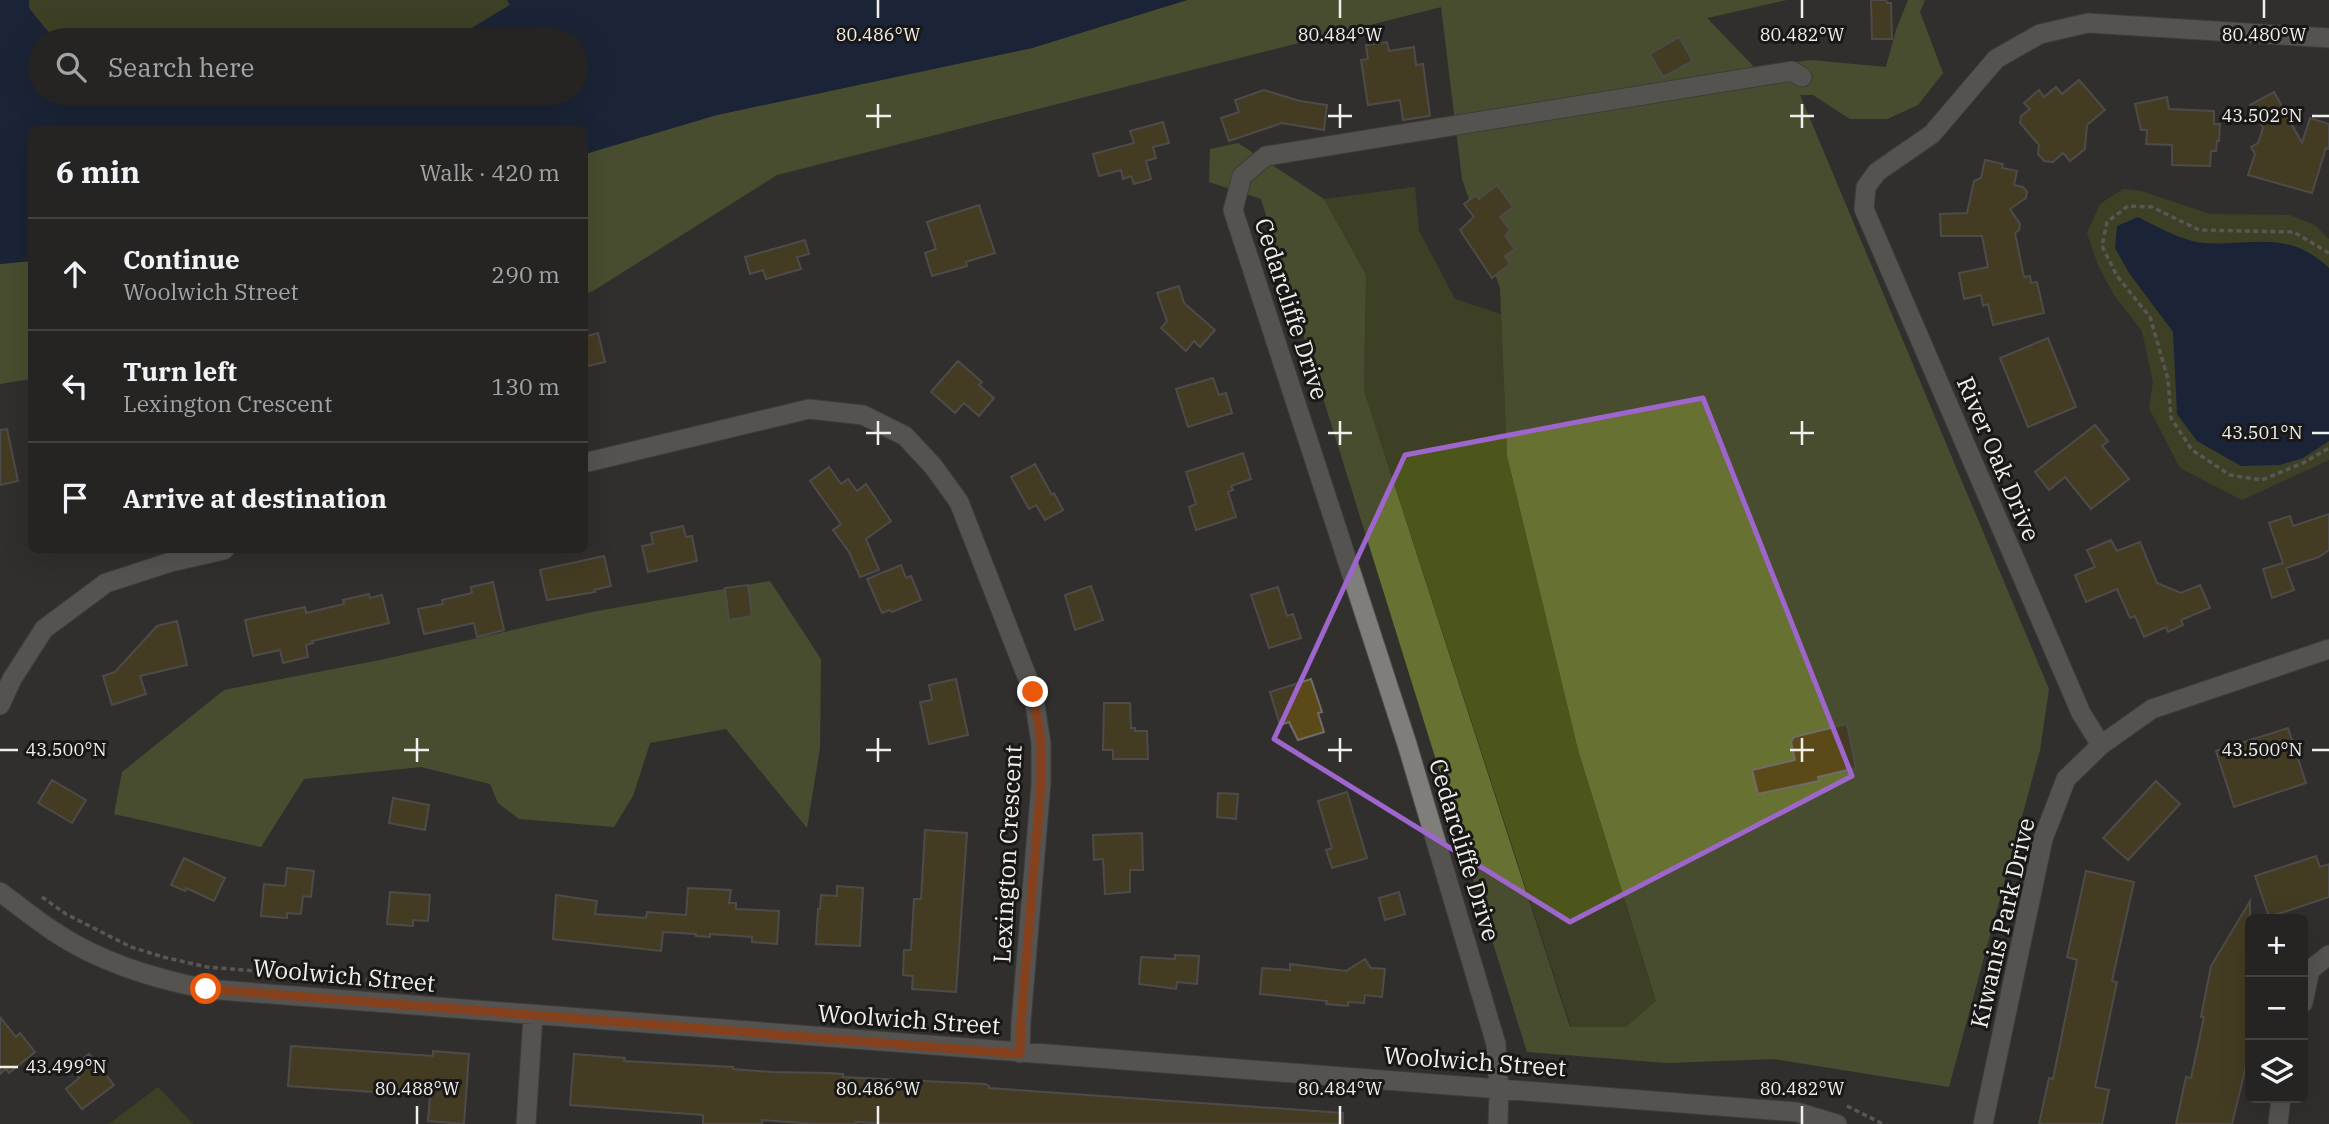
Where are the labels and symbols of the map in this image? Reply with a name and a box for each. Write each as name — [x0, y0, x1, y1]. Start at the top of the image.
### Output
text: 80.486°W — [836, 23, 921, 46]
text: 80.484°W — [1298, 23, 1383, 46]
text: 80.482°W — [1760, 23, 1845, 46]
text: 80.480°W — [2222, 23, 2307, 46]
text: 43.502°N — [2221, 104, 2303, 127]
street label: Cedarcliffe Drive — [1248, 214, 1336, 404]
street label: River Oak Drive — [1950, 371, 2048, 546]
text: 43.501°N — [2221, 421, 2303, 444]
route end — [1017, 676, 1048, 707]
text: 43.500°N — [25, 738, 107, 761]
text: 43.500°N — [2221, 738, 2303, 761]
street label: Lexington Crescent — [985, 744, 1029, 964]
street label: Cedarcliffe Drive — [1422, 755, 1508, 945]
street label: Kiwanis Park Drive — [1962, 815, 2042, 1031]
street label: Woolwich Street — [251, 951, 437, 999]
route start — [190, 973, 221, 1004]
street label: Woolwich Street — [817, 997, 1002, 1041]
street label: Woolwich Street — [1383, 1039, 1568, 1083]
text: 43.499°N — [25, 1055, 107, 1078]
text: 80.488°W — [375, 1077, 460, 1100]
text: 80.486°W — [836, 1077, 921, 1100]
text: 80.484°W — [1298, 1077, 1383, 1100]
text: 80.482°W — [1760, 1077, 1845, 1100]

